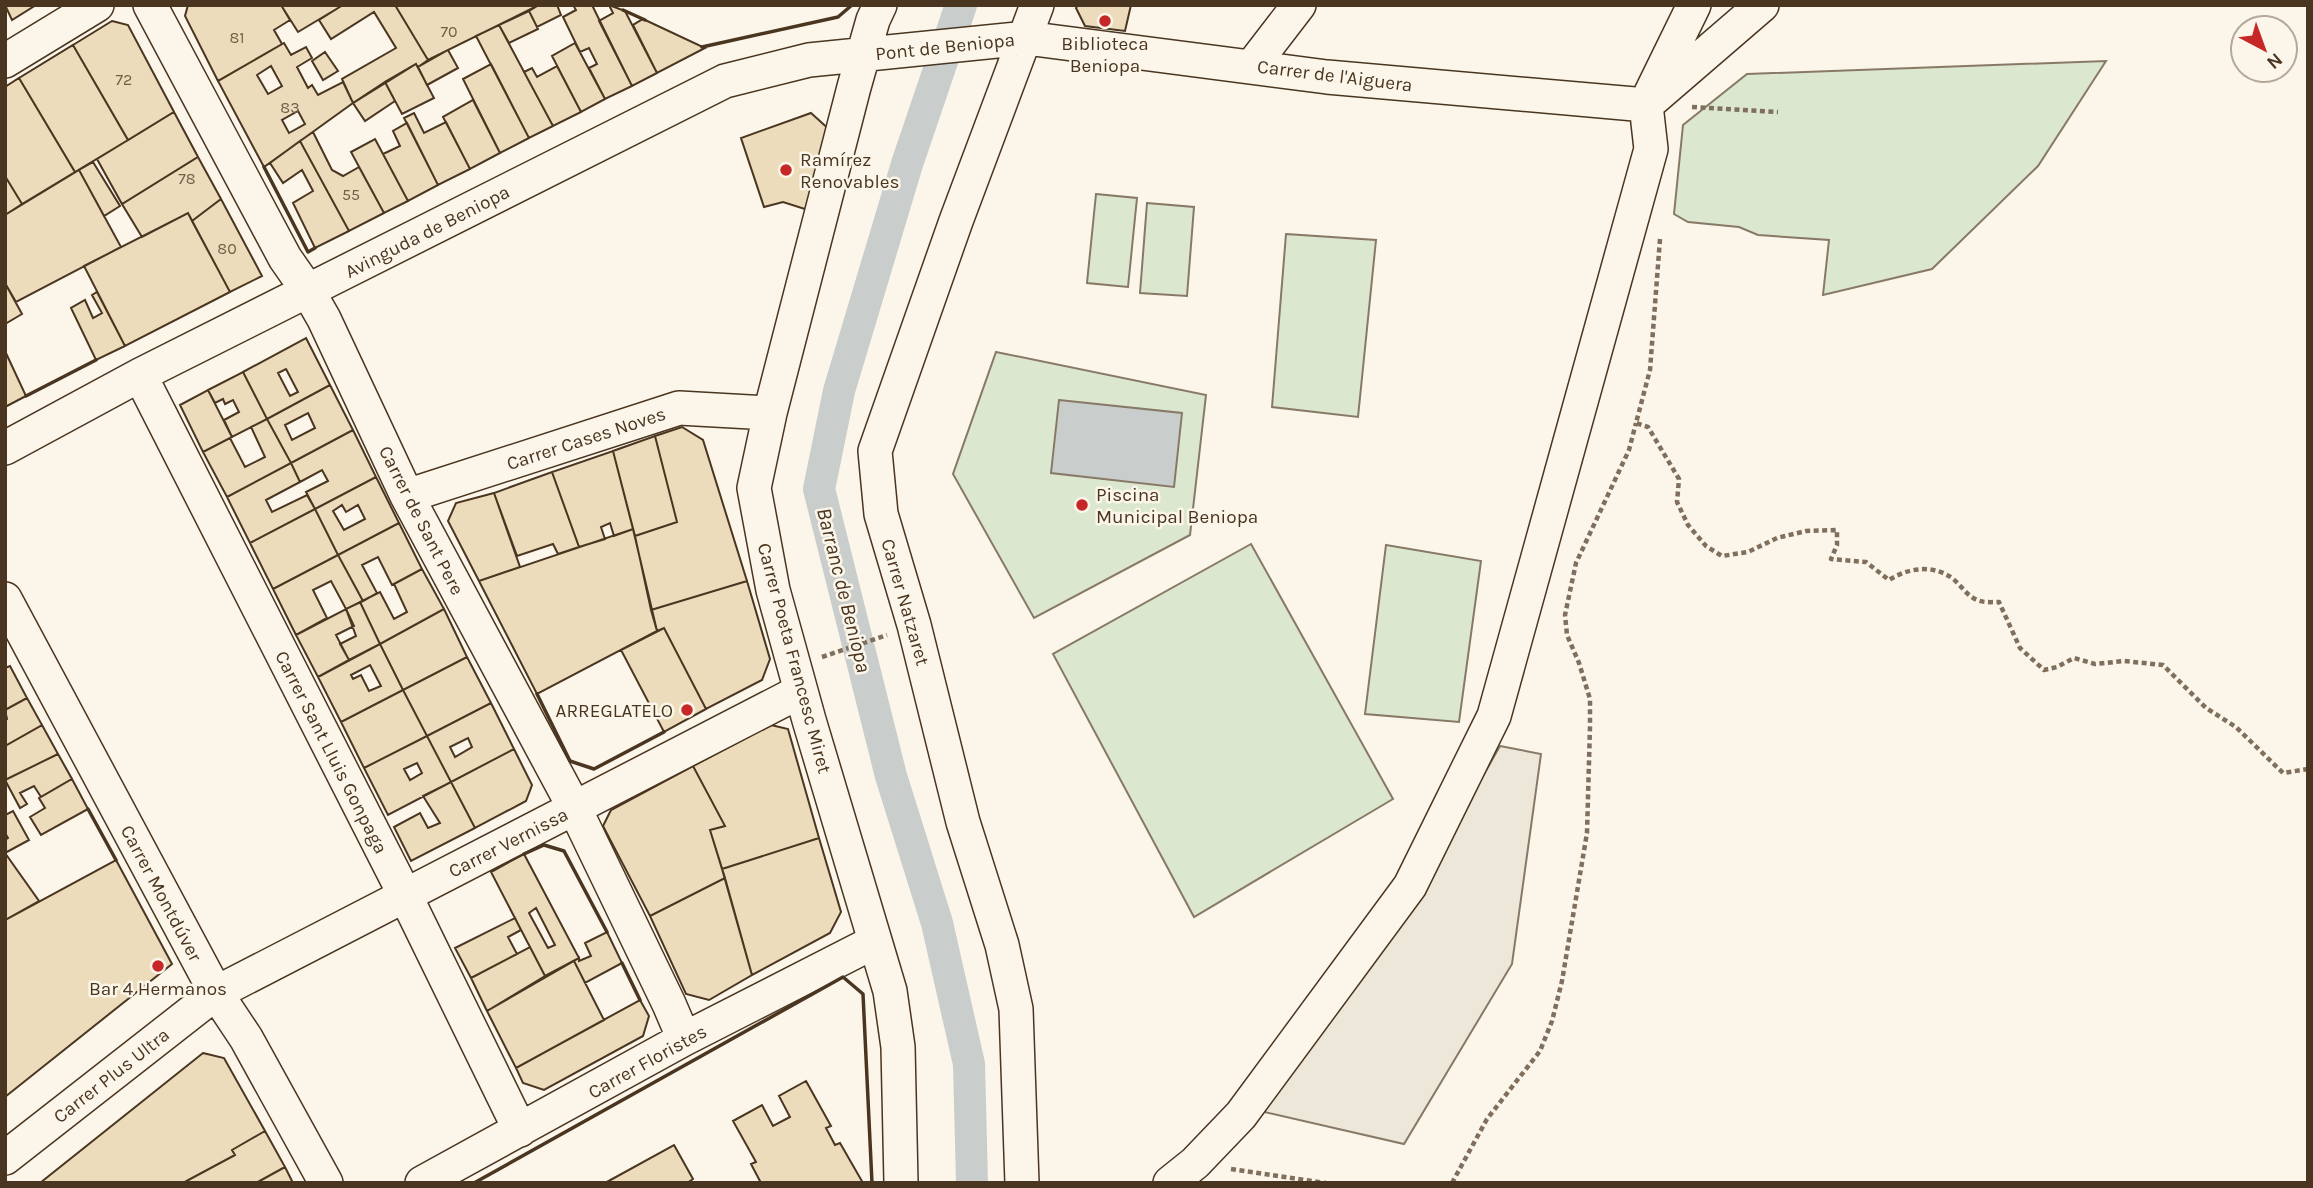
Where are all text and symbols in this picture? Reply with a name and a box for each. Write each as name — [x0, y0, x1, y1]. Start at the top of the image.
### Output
marker: Biblioteca Beniopa — [1097, 13, 1113, 29]
north arrow — [2229, 14, 2299, 84]
house number: 70 — [440, 22, 458, 41]
house number: 81 — [229, 28, 245, 47]
street label: Pont de Beniopa — [874, 29, 1016, 65]
place label: Biblioteca Beniopa — [1061, 33, 1149, 77]
text: N — [2262, 48, 2287, 74]
street label: Carrer de l'Aiguera — [1256, 56, 1414, 96]
house number: 72 — [116, 70, 132, 89]
house number: 83 — [280, 98, 300, 117]
place label: Ramírez Renovables — [800, 149, 900, 193]
marker: Ramírez Renovables — [778, 162, 794, 178]
house number: 78 — [178, 169, 196, 188]
street label: Avinguda de Beniopa — [341, 181, 513, 283]
house number: 55 — [342, 185, 360, 204]
house number: 80 — [217, 239, 237, 258]
street label: Carrer Cases Noves — [504, 403, 669, 475]
street label: Carrer de Sant Pere — [374, 442, 468, 599]
place label: Piscina Municipal Beniopa — [1096, 484, 1258, 528]
marker: Piscina Municipal Beniopa — [1074, 497, 1090, 513]
water label: Barranc de Beniopa — [812, 505, 876, 675]
street label: Carrer Natzaret — [876, 536, 934, 668]
street label: Carrer Poeta Francesc Miret — [753, 541, 835, 776]
street label: Carrer Sant Lluis Gonpaga — [270, 647, 392, 858]
place label: ARREGLATELO — [556, 700, 673, 722]
marker: ARREGLATELO — [679, 702, 695, 718]
street label: Carrer Vernissa — [445, 803, 572, 882]
street label: Carrer Montdúver — [116, 822, 206, 965]
marker: Bar 4 Hermanos — [150, 958, 166, 974]
place label: Bar 4 Hermanos — [89, 978, 227, 1000]
street label: Carrer Floristes — [584, 1020, 711, 1104]
street label: Carrer Plus Ultra — [49, 1024, 174, 1128]

